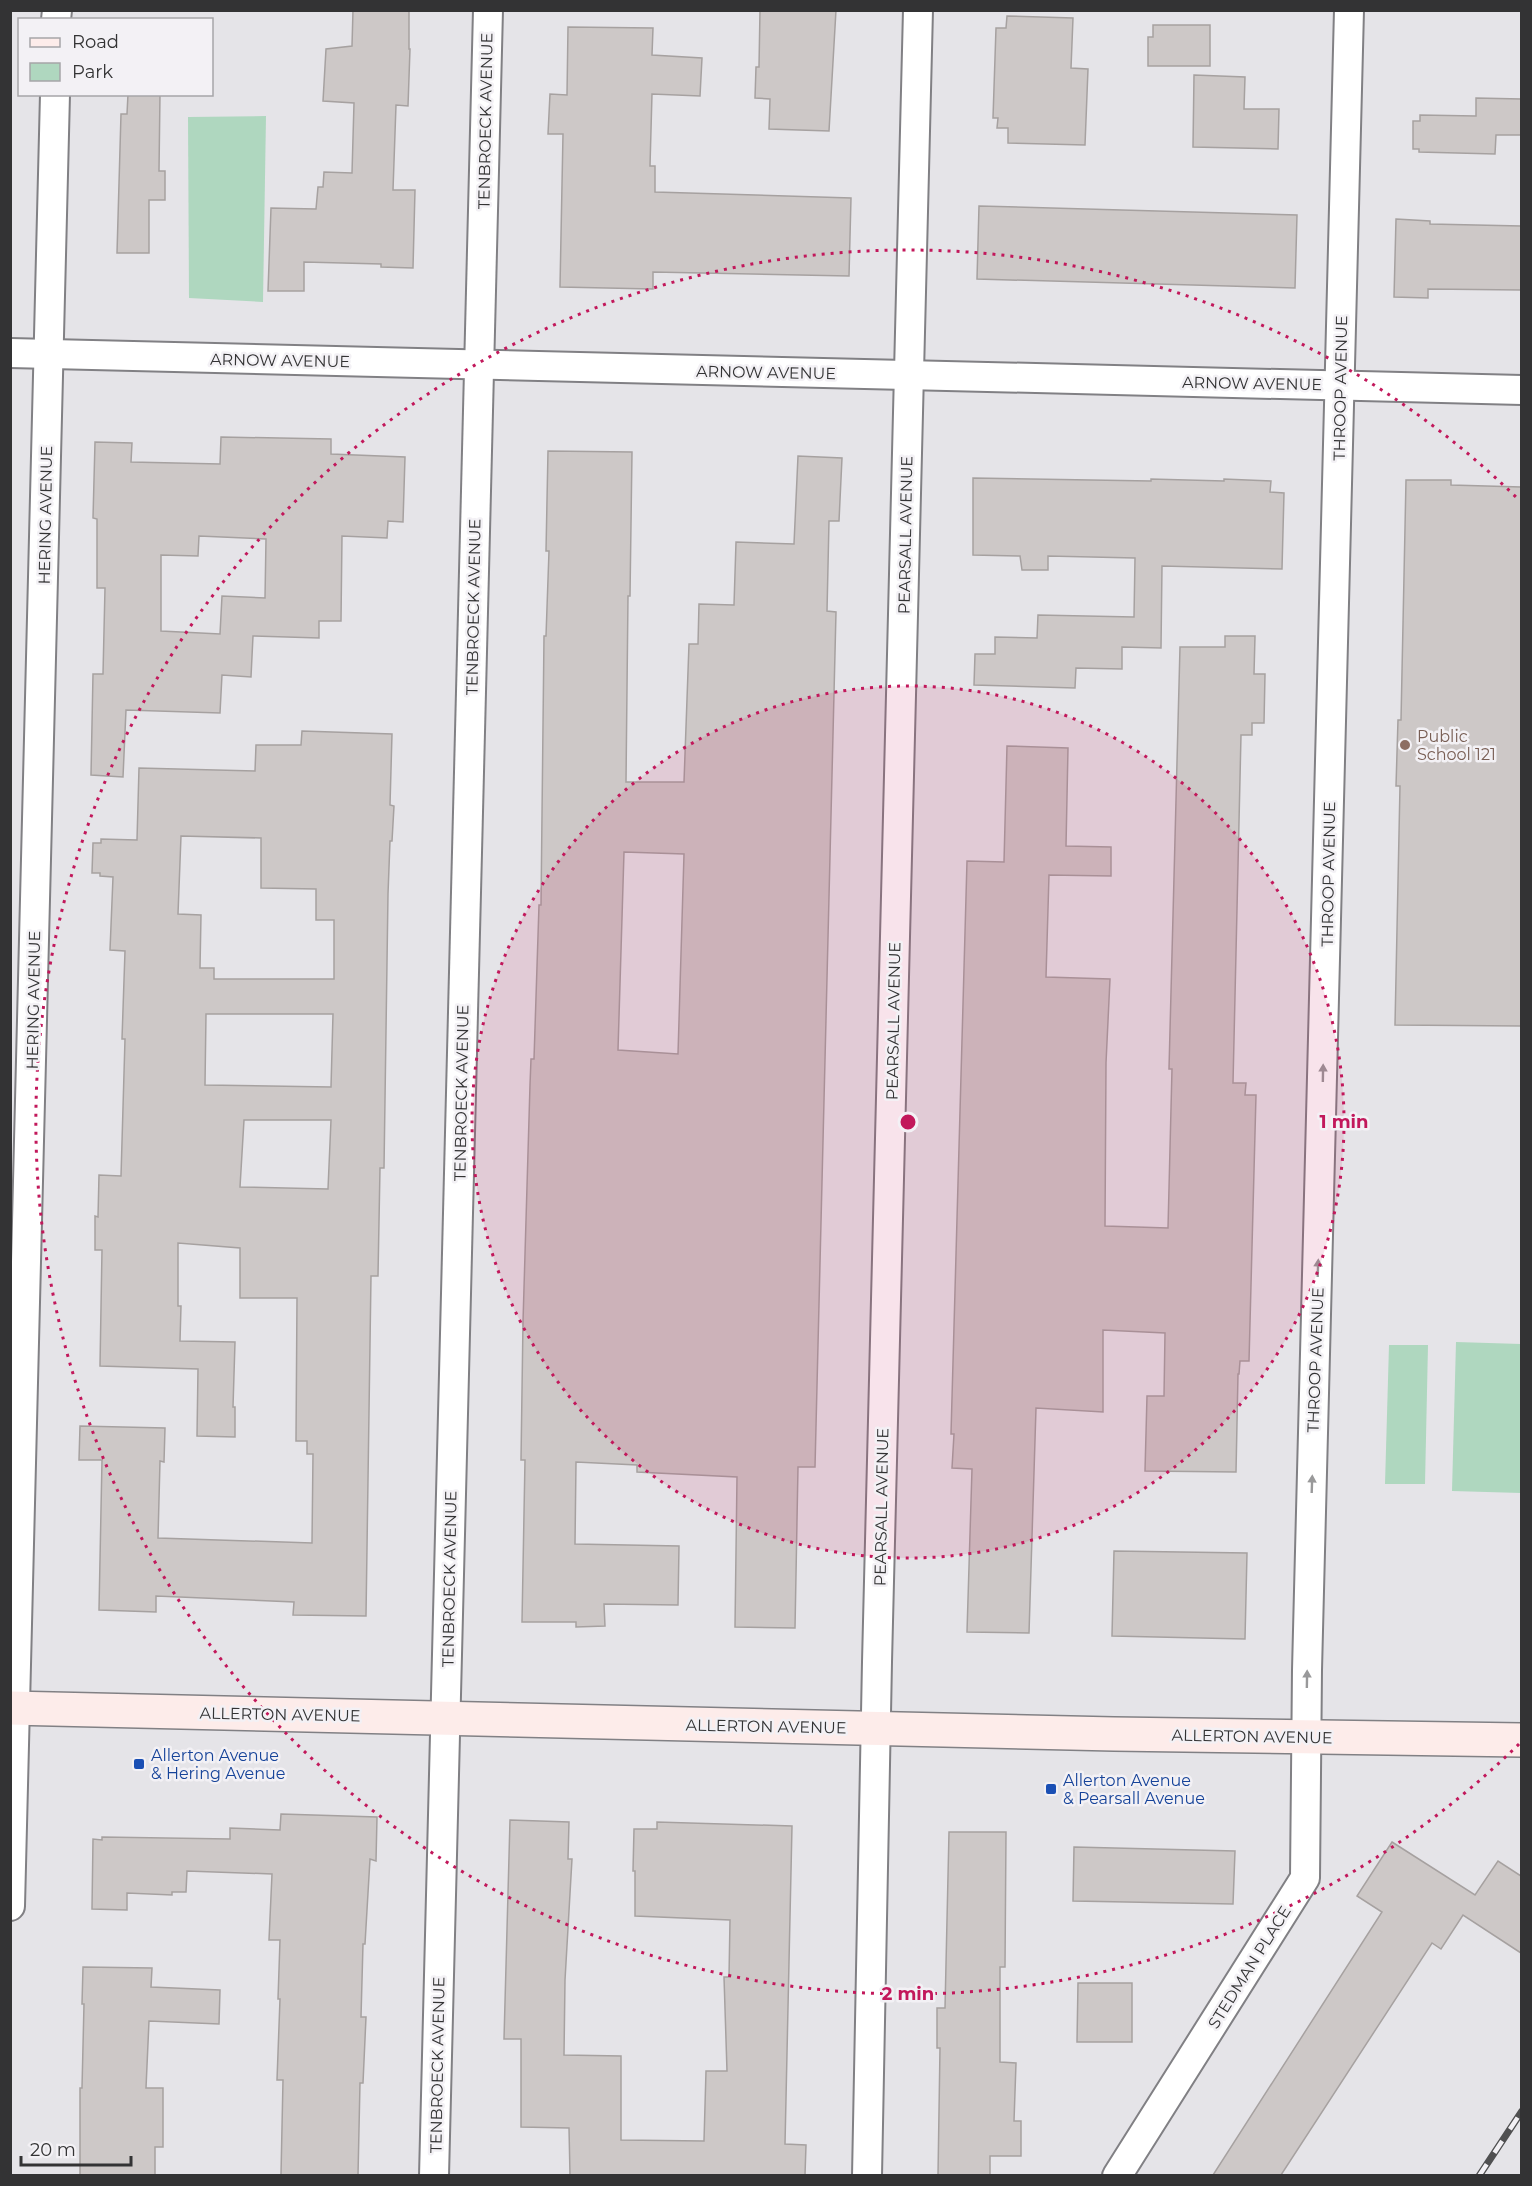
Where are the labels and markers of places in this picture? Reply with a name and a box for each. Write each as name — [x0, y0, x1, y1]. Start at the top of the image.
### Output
place label: Public School 121 — [1417, 727, 1496, 764]
marker: Public School 121 — [1398, 738, 1412, 752]
centre of rings — [898, 1112, 918, 1132]
place label: Allerton Avenue & Hering Avenue — [151, 1746, 286, 1783]
marker: Allerton Avenue & Hering Avenue — [132, 1757, 146, 1771]
place label: Allerton Avenue & Pearsall Avenue — [1063, 1771, 1205, 1808]
marker: Allerton Avenue & Pearsall Avenue — [1044, 1782, 1058, 1796]

